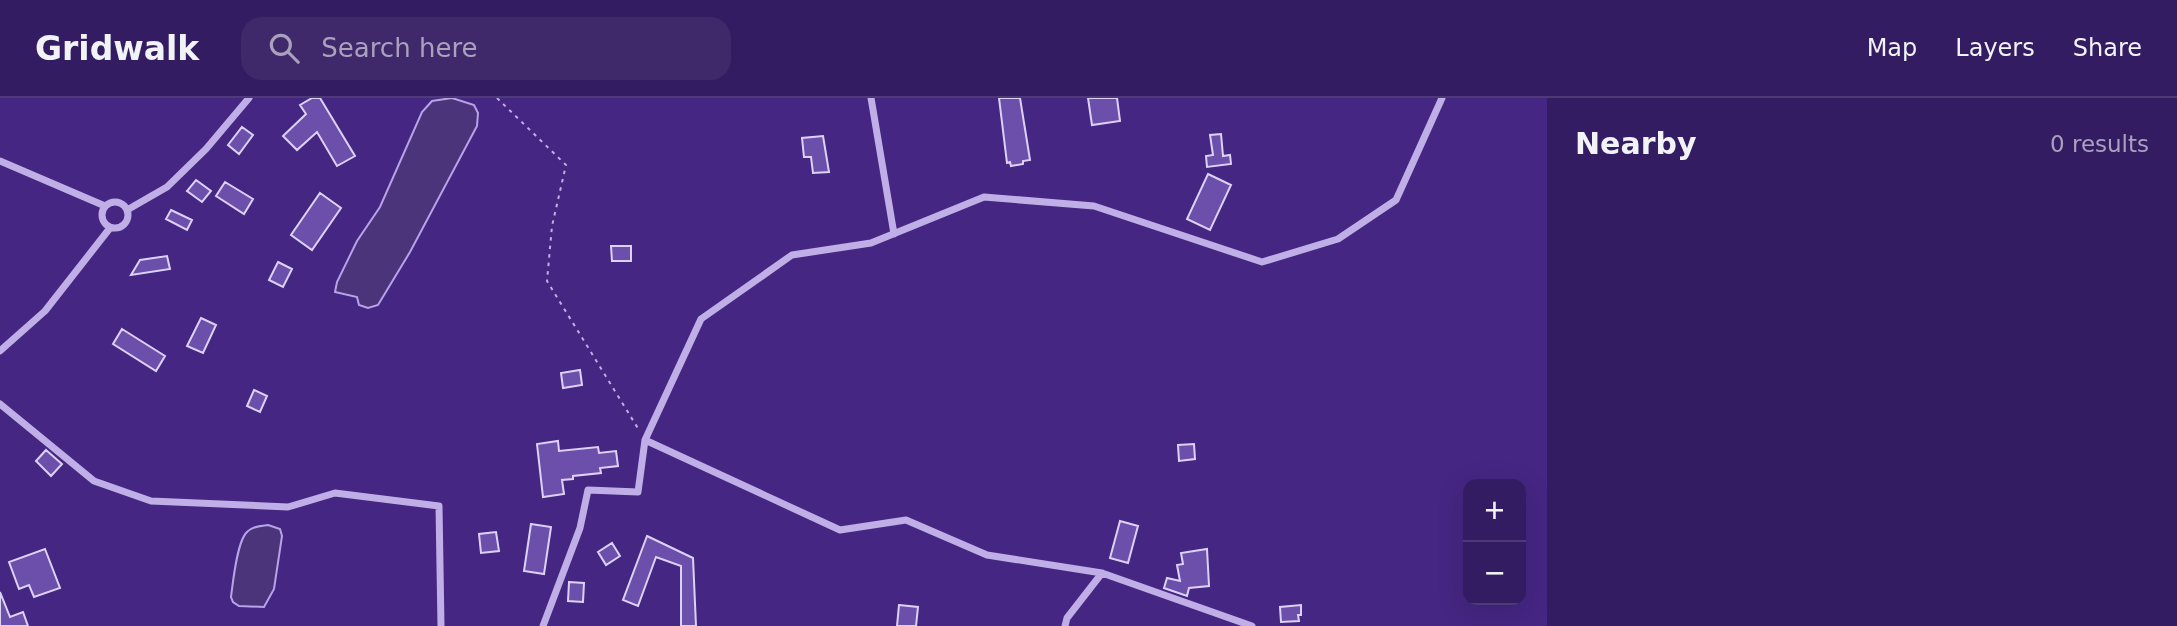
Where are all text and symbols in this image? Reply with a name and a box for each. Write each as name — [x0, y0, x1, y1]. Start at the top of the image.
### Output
search box — [241, 17, 731, 80]
text: Gridwalk — [35, 29, 199, 68]
icon: search — [265, 29, 303, 67]
text: Search here — [321, 33, 478, 63]
text: Map — [1867, 34, 1917, 62]
text: Layers — [1955, 34, 2035, 62]
text: Share — [2073, 34, 2142, 62]
text: Nearby — [1575, 126, 1697, 161]
text: 0 results — [2050, 131, 2149, 157]
map controls — [1463, 479, 1526, 605]
button: + — [1463, 479, 1526, 542]
button: − — [1463, 542, 1526, 605]

